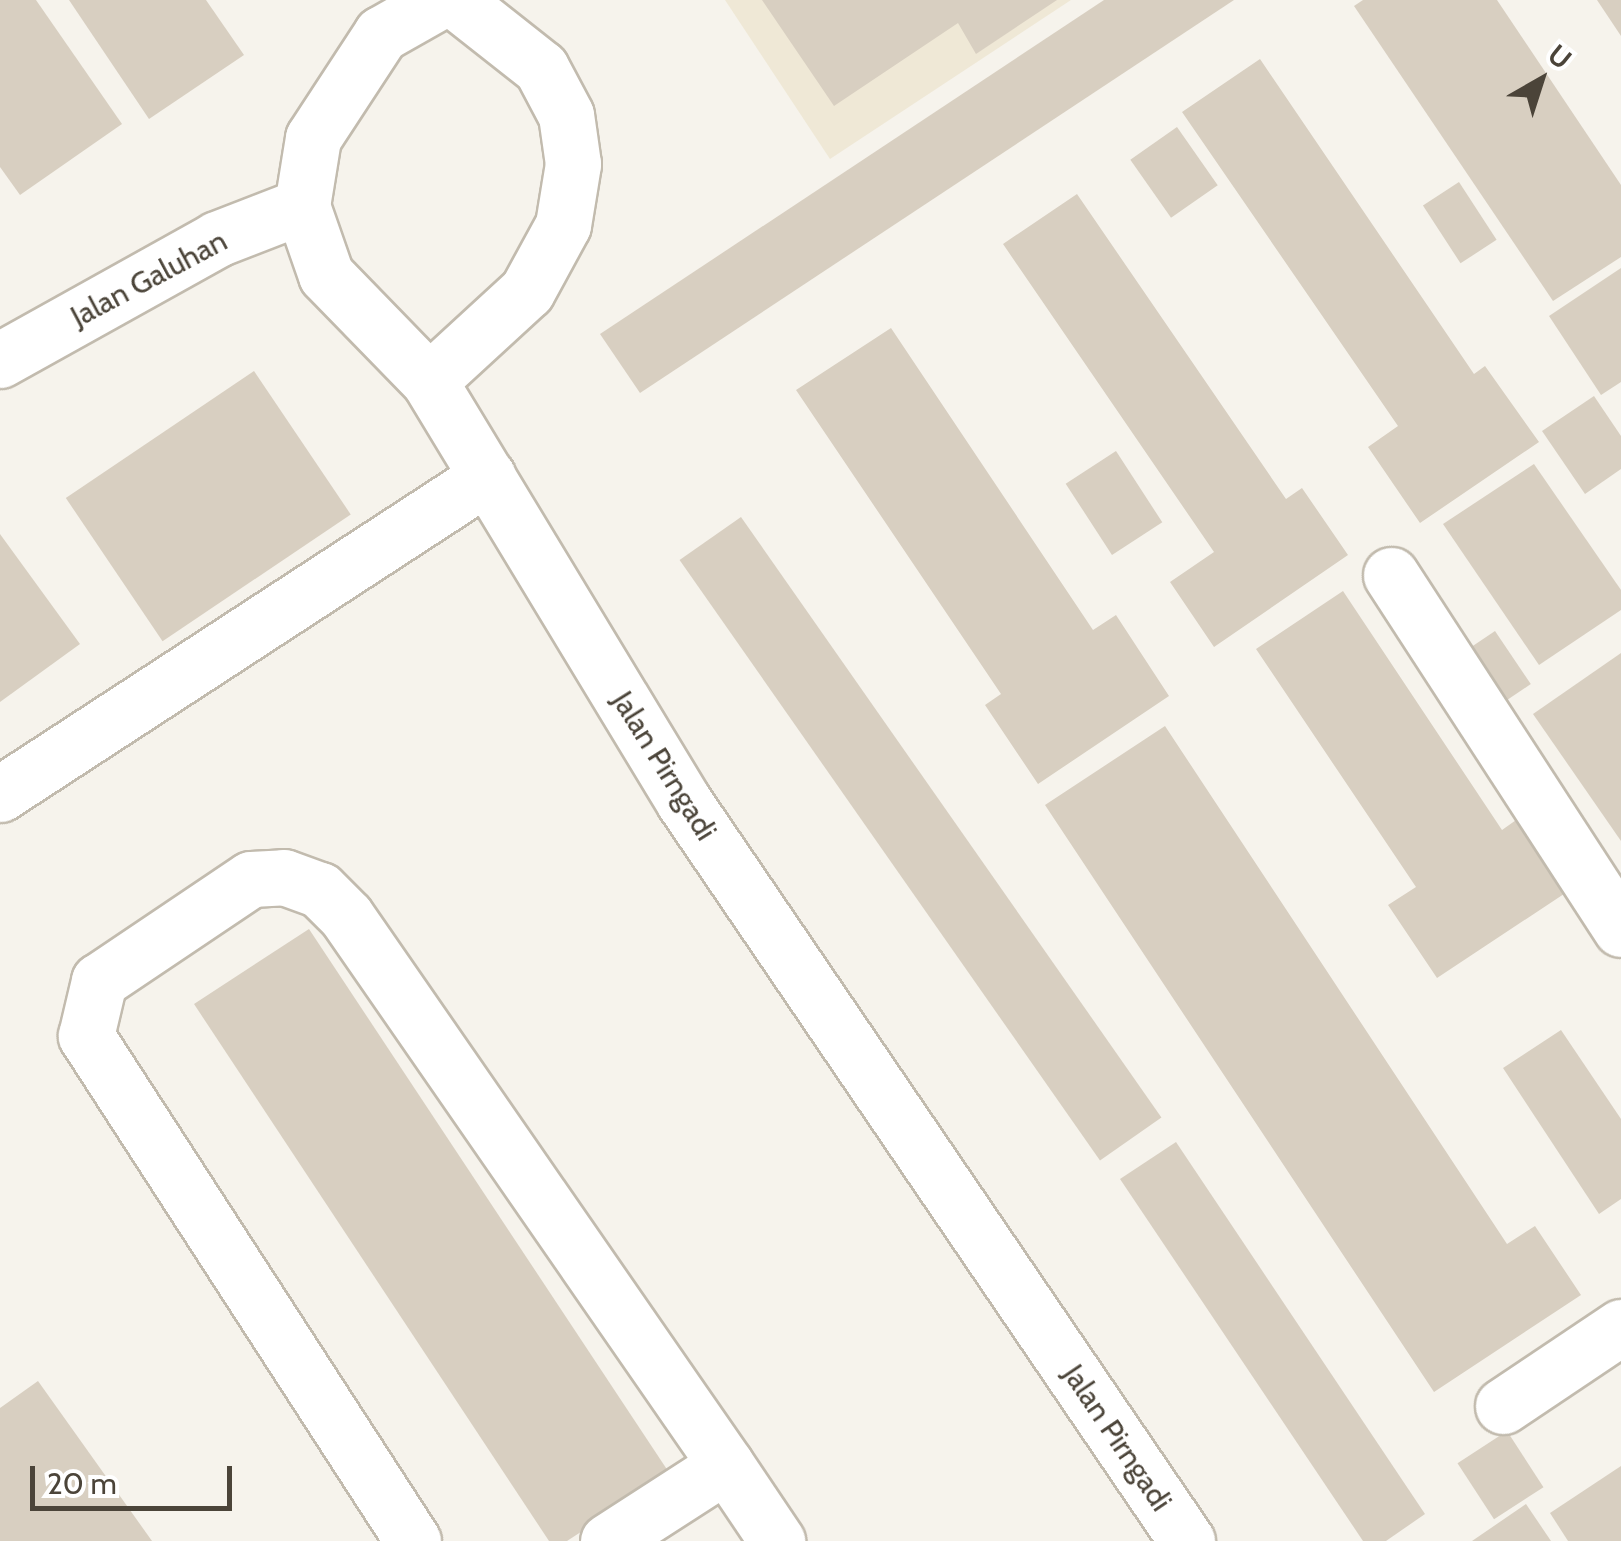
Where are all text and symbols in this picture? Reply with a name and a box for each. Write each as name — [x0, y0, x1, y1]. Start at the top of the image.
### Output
north arrow — [1491, 30, 1591, 130]
text: U — [1541, 37, 1578, 76]
street label: Jalan Galuhan — [65, 223, 233, 335]
street label: Jalan Pirngadi — [604, 685, 724, 847]
street label: Jalan Pirngadi — [1055, 1358, 1179, 1518]
scale bar — [35, 1446, 238, 1508]
text: 20 m — [47, 1465, 117, 1502]

